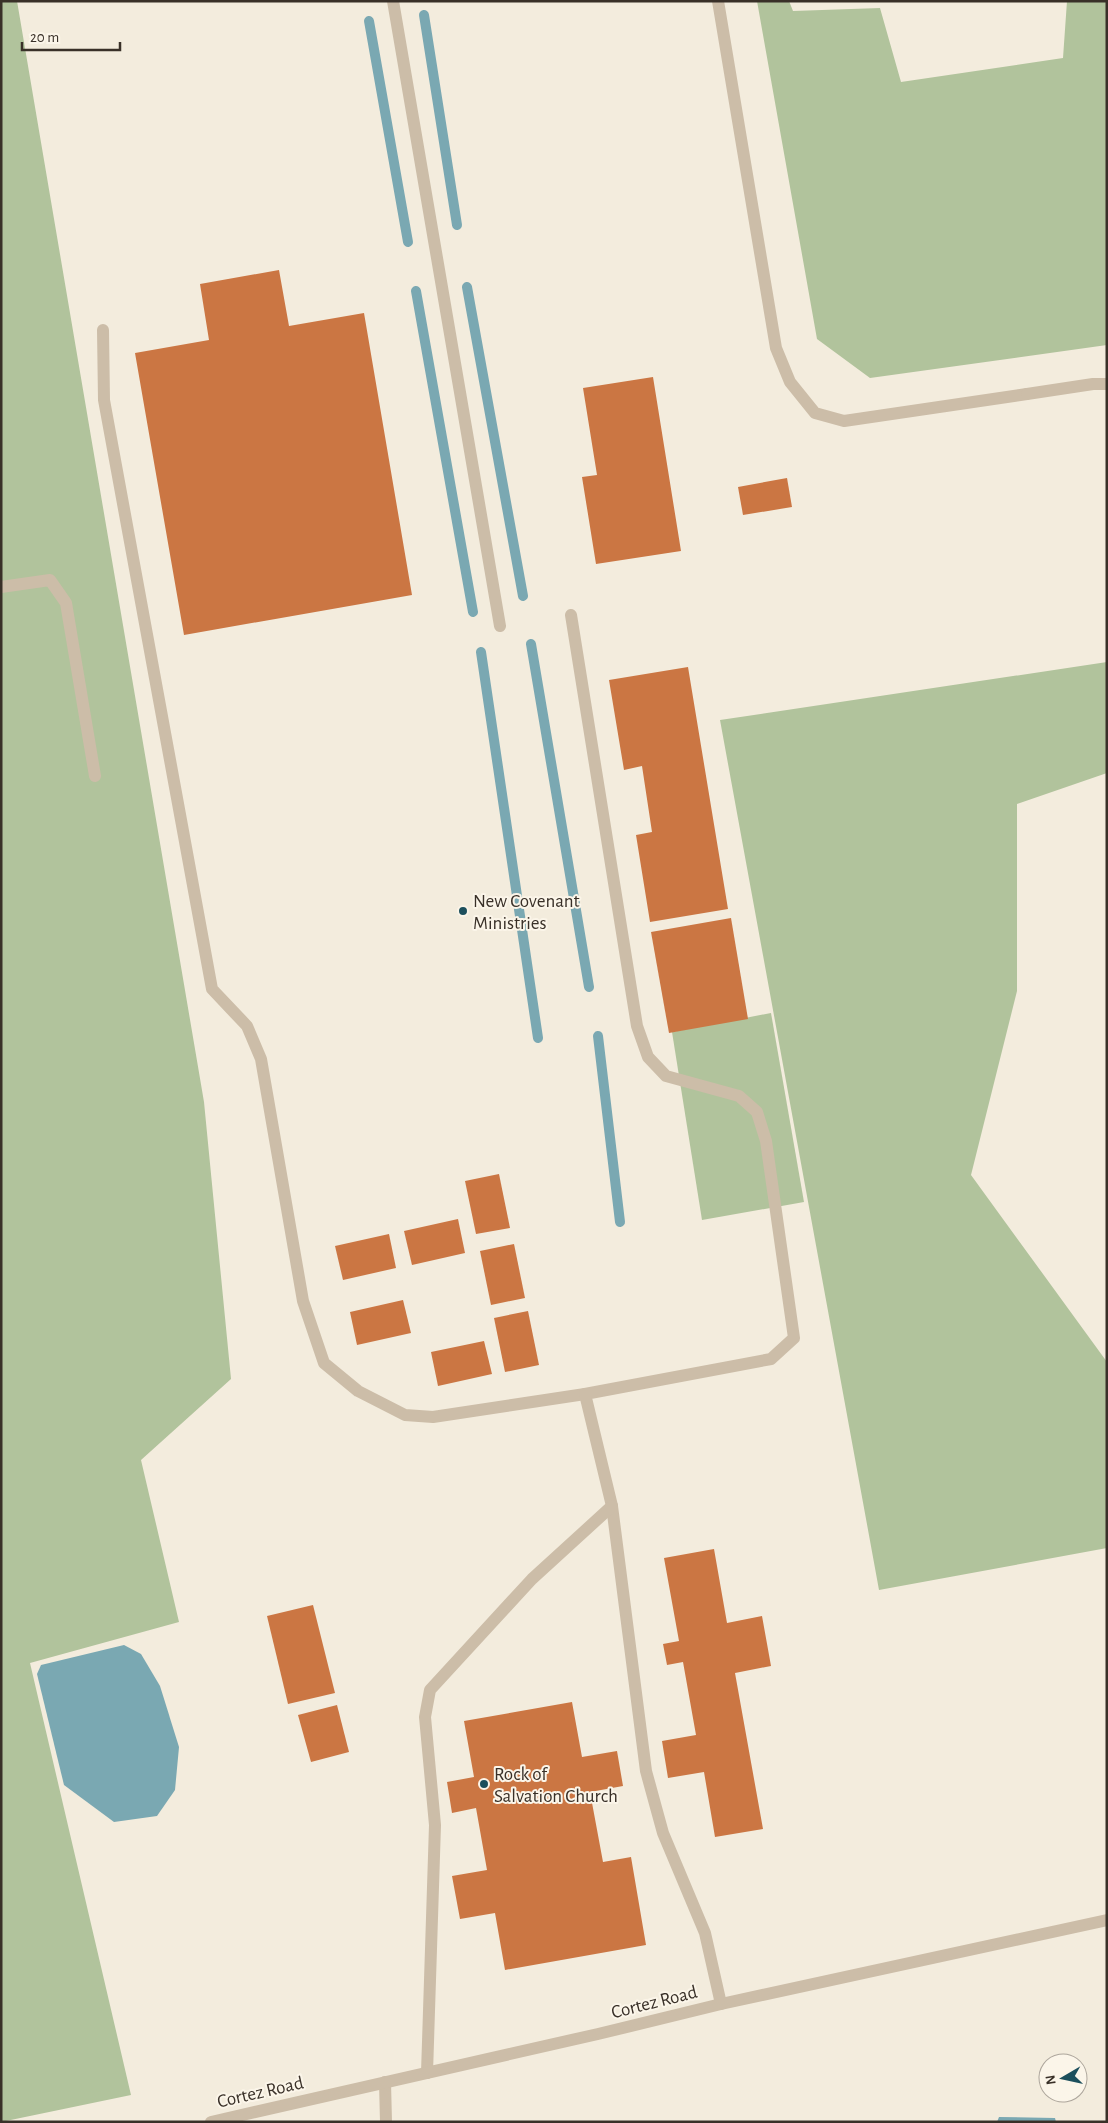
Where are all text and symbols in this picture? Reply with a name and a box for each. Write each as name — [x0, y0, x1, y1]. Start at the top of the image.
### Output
scale bar — [22, 20, 120, 52]
text: 20 m — [30, 30, 59, 45]
place label: New Covenant Ministries — [473, 892, 580, 933]
marker: New Covenant Ministries — [457, 905, 469, 917]
place label: Rock of Salvation Church — [494, 1765, 618, 1806]
marker: Rock of Salvation Church — [478, 1778, 490, 1790]
street label: Cortez Road — [609, 1983, 700, 2022]
north arrow — [1038, 2053, 1088, 2103]
street label: Cortez Road — [215, 2073, 306, 2112]
text: N — [1043, 2074, 1059, 2086]

